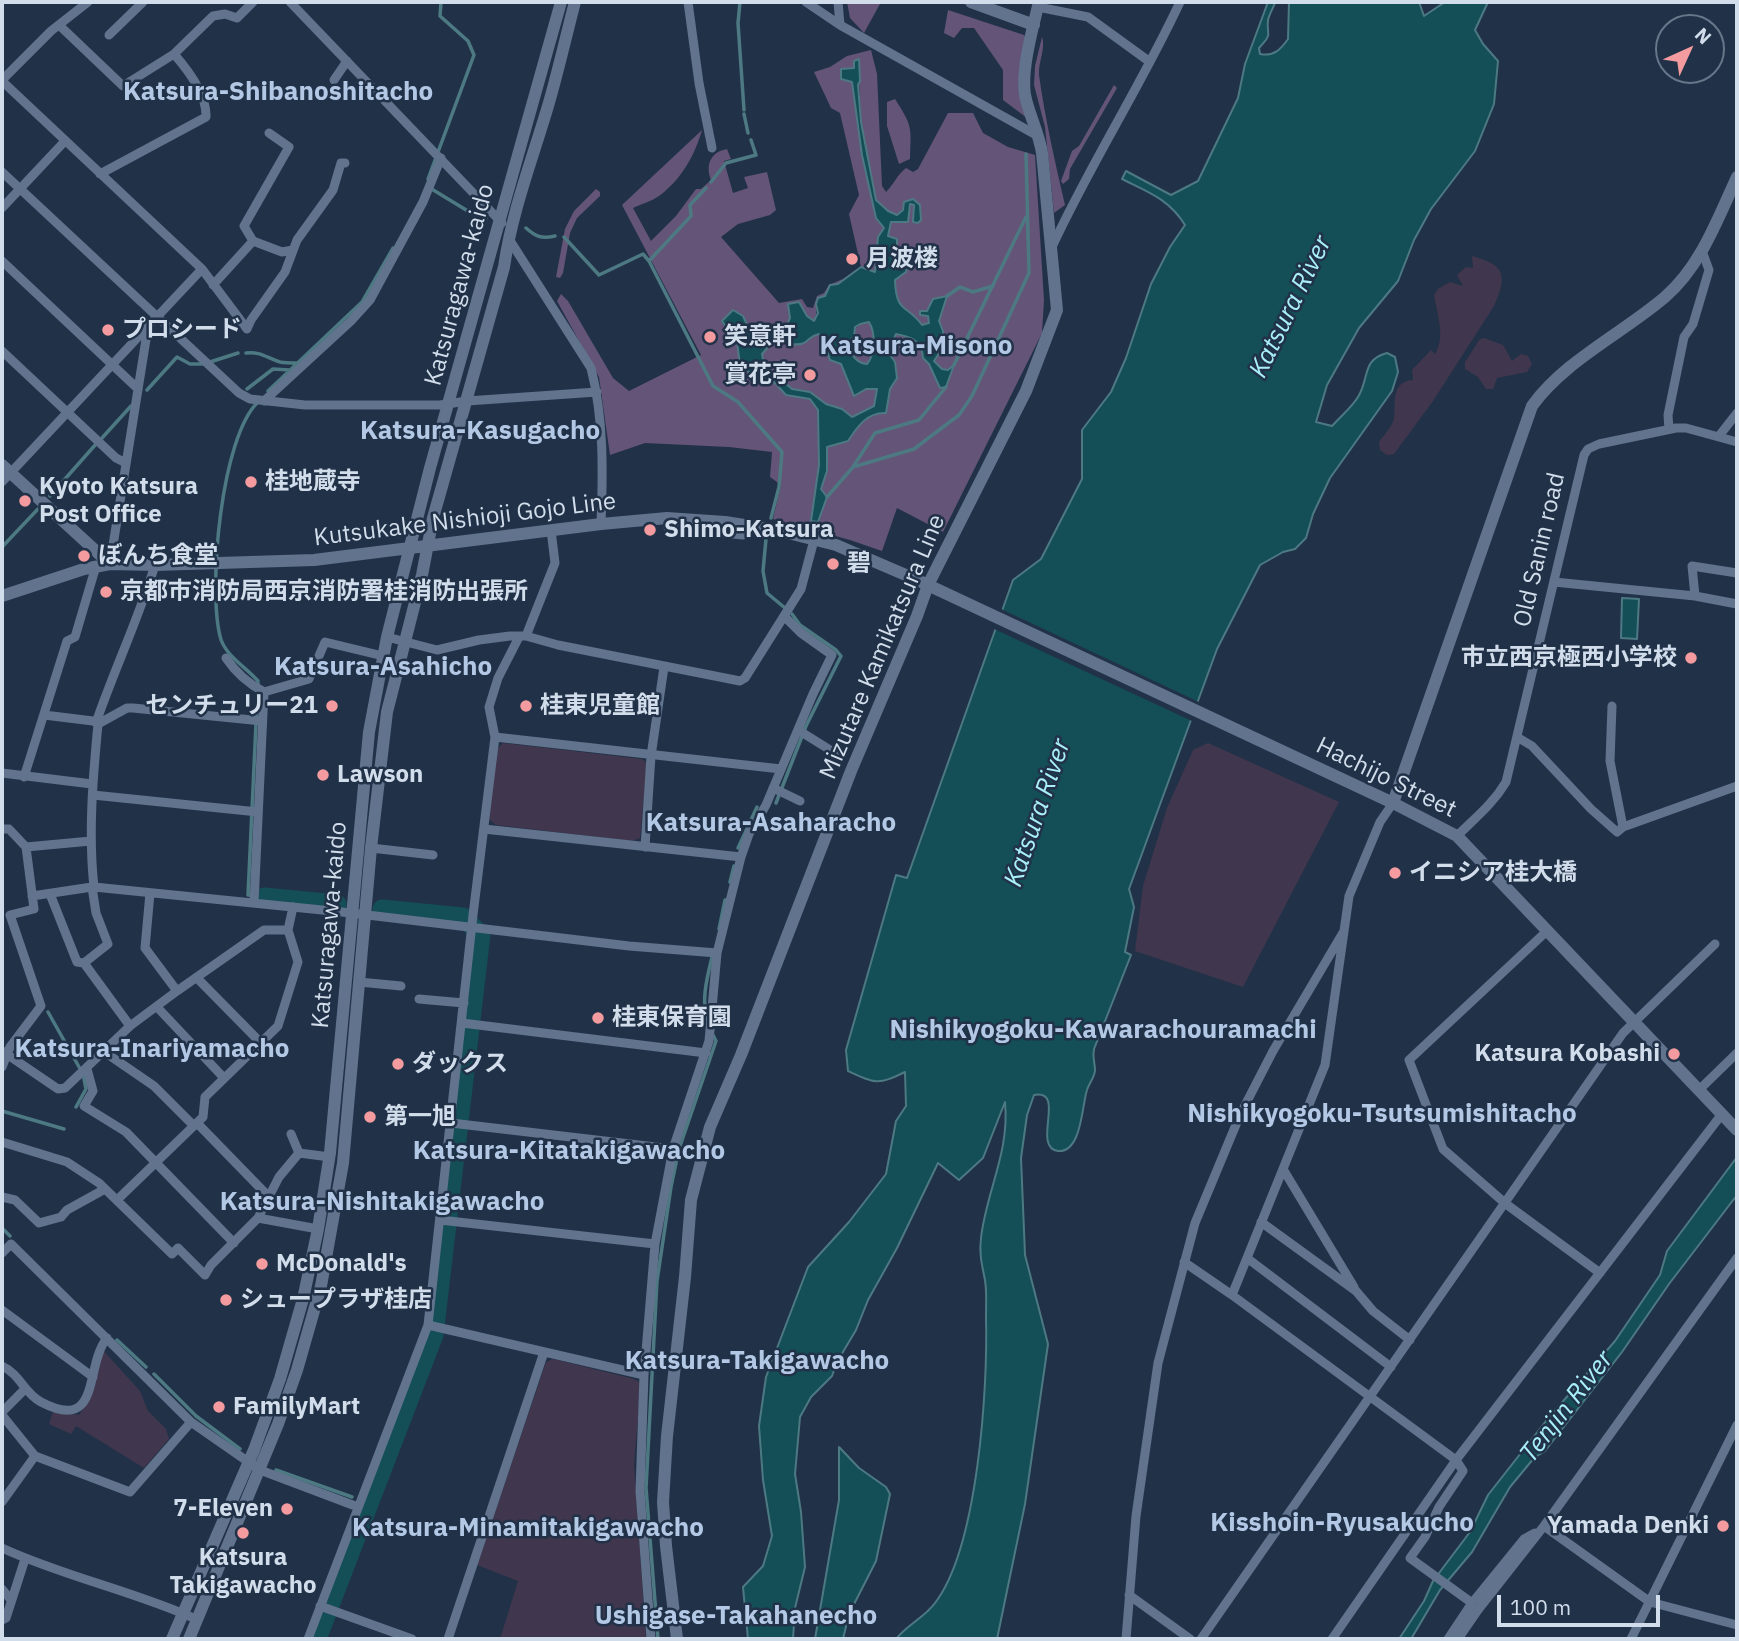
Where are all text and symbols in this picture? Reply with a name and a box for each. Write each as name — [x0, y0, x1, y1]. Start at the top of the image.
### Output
north arrow — [1655, 14, 1725, 84]
text: N — [1690, 22, 1717, 49]
district label: Katsura-Shibanoshitacho — [123, 76, 433, 108]
street label: Katsuragawa-kaido — [419, 181, 501, 389]
water label: Katsura River — [1243, 231, 1339, 383]
place label: 月波楼 — [866, 245, 938, 273]
marker: 月波楼 — [844, 251, 860, 267]
place label: プロシード — [122, 316, 242, 344]
marker: プロシード — [100, 322, 116, 338]
place label: 笑意軒 — [724, 323, 796, 351]
marker: 笑意軒 — [702, 329, 718, 345]
district label: Katsura-Misono — [820, 330, 1012, 362]
place label: 賞花亭 — [724, 361, 796, 389]
marker: 賞花亭 — [802, 367, 818, 383]
district label: Katsura-Kasugacho — [360, 415, 600, 447]
place label: 桂地蔵寺 — [265, 468, 361, 496]
street label: Old Sanin road — [1508, 470, 1572, 630]
place label: Kyoto Katsura Post Office — [39, 473, 198, 529]
marker: 桂地蔵寺 — [243, 474, 259, 490]
street label: Kutsukake Nishioji Gojo Line — [312, 487, 618, 553]
marker: Kyoto Katsura Post Office — [17, 493, 33, 509]
street label: Mizutare Kamikatsura Line — [814, 510, 952, 784]
place label: Shimo-Katsura — [664, 516, 834, 544]
marker: Shimo-Katsura — [642, 522, 658, 538]
place label: ぼんち食堂 — [98, 542, 218, 570]
marker: ぼんち食堂 — [76, 548, 92, 564]
place label: 碧 — [847, 550, 871, 578]
marker: 碧 — [825, 556, 841, 572]
place label: 京都市消防局西京消防署桂消防出張所 — [120, 578, 528, 606]
marker: 京都市消防局西京消防署桂消防出張所 — [98, 584, 114, 600]
place label: 市立西京極西小学校 — [1461, 644, 1677, 672]
marker: 市立西京極西小学校 — [1683, 650, 1699, 666]
district label: Katsura-Asahicho — [274, 651, 492, 683]
place label: センチュリー21 — [145, 692, 318, 720]
place label: 桂東児童館 — [540, 692, 660, 720]
marker: センチュリー21 — [324, 698, 340, 714]
marker: 桂東児童館 — [518, 698, 534, 714]
street label: Hachijo Street — [1311, 732, 1461, 824]
water label: Katsura River — [998, 735, 1078, 891]
place label: Lawson — [337, 761, 423, 789]
marker: Lawson — [315, 767, 331, 783]
district label: Katsura-Asaharacho — [646, 807, 896, 839]
street label: Katsuragawa-kaido — [307, 820, 353, 1030]
place label: イニシア桂大橋 — [1409, 859, 1577, 887]
marker: イニシア桂大橋 — [1387, 865, 1403, 881]
place label: 桂東保育園 — [612, 1004, 732, 1032]
marker: 桂東保育園 — [590, 1010, 606, 1026]
district label: Nishikyogoku-Kawarachouramachi — [889, 1014, 1317, 1046]
district label: Katsura-Inariyamacho — [15, 1033, 289, 1065]
place label: Katsura Kobashi — [1475, 1040, 1660, 1068]
marker: Katsura Kobashi — [1666, 1046, 1682, 1062]
place label: ダックス — [412, 1050, 508, 1078]
marker: ダックス — [390, 1056, 406, 1072]
district label: Nishikyogoku-Tsutsumishitacho — [1187, 1098, 1577, 1130]
place label: 第一旭 — [384, 1103, 456, 1131]
marker: 第一旭 — [362, 1109, 378, 1125]
district label: Katsura-Kitatakigawacho — [413, 1135, 725, 1167]
district label: Katsura-Nishitakigawacho — [220, 1186, 544, 1218]
place label: McDonald's — [276, 1250, 407, 1278]
marker: McDonald's — [254, 1256, 270, 1272]
place label: シュープラザ桂店 — [240, 1286, 432, 1314]
marker: シュープラザ桂店 — [218, 1292, 234, 1308]
district label: Katsura-Takigawacho — [625, 1345, 889, 1377]
water label: Tenjin River — [1514, 1345, 1620, 1469]
place label: FamilyMart — [233, 1393, 360, 1421]
marker: FamilyMart — [211, 1399, 227, 1415]
place label: 7-Eleven — [173, 1495, 273, 1523]
marker: 7-Eleven — [279, 1501, 295, 1517]
district label: Kisshoin-Ryusakucho — [1210, 1507, 1474, 1539]
district label: Katsura-Minamitakigawacho — [352, 1512, 704, 1544]
place label: Yamada Denki — [1547, 1512, 1709, 1540]
marker: Yamada Denki — [1715, 1518, 1731, 1534]
marker: Katsura Takigawacho — [235, 1525, 251, 1541]
place label: Katsura Takigawacho — [169, 1544, 317, 1600]
scale bar — [1501, 1582, 1664, 1626]
text: 100 m — [1510, 1593, 1571, 1621]
district label: Ushigase-Takahanecho — [595, 1600, 877, 1632]

